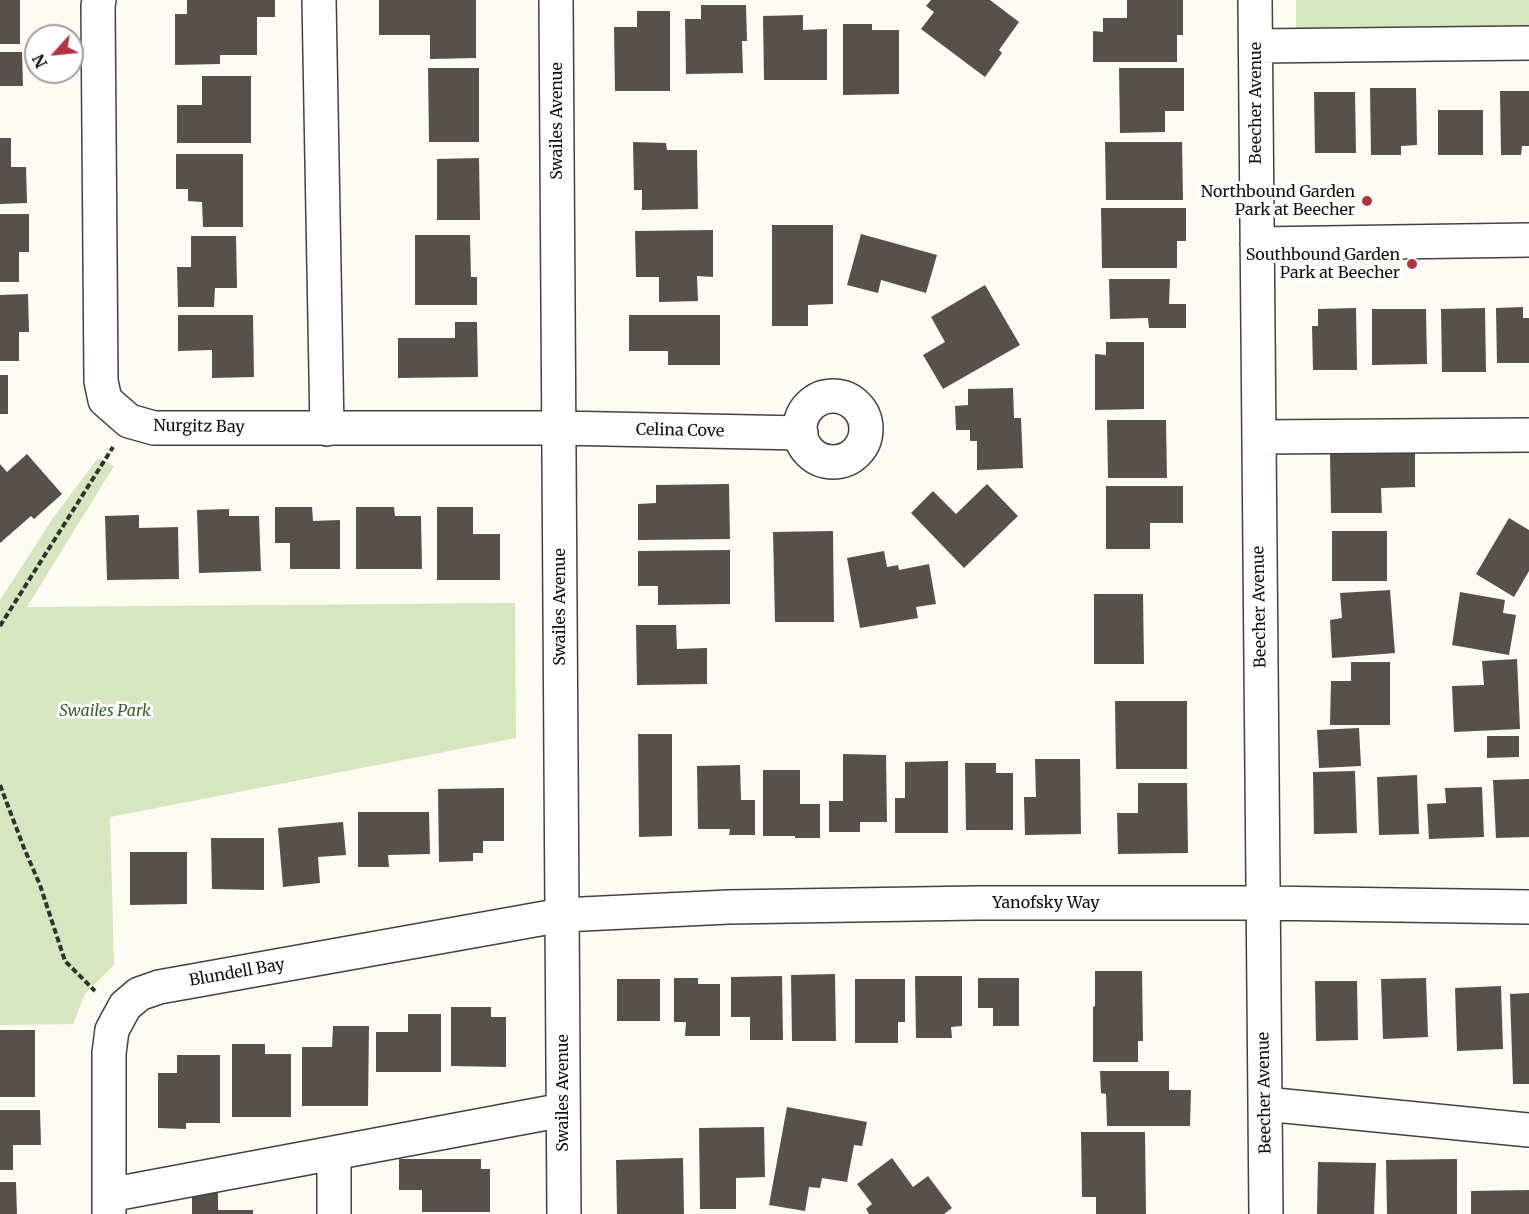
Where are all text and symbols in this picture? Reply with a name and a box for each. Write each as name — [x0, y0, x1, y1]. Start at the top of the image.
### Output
north arrow — [24, 24, 84, 84]
street label: Beecher Avenue — [1246, 42, 1266, 164]
text: N — [28, 51, 52, 71]
street label: Swailes Avenue — [547, 62, 567, 180]
place label: Northbound Garden Park at Beecher — [1201, 182, 1355, 220]
marker: Northbound Garden Park at Beecher — [1360, 194, 1374, 208]
place label: Southbound Garden Park at Beecher — [1246, 245, 1400, 283]
marker: Southbound Garden Park at Beecher — [1405, 257, 1419, 271]
street label: Nurgitz Bay — [153, 417, 245, 437]
street label: Celina Cove — [636, 421, 724, 441]
street label: Beecher Avenue — [1249, 546, 1271, 668]
street label: Swailes Avenue — [550, 548, 570, 666]
park label: Swailes Park — [59, 701, 151, 721]
street label: Yanofsky Way — [992, 893, 1100, 913]
street label: Blundell Bay — [188, 955, 286, 991]
street label: Beecher Avenue — [1254, 1032, 1276, 1154]
street label: Swailes Avenue — [553, 1034, 573, 1152]

